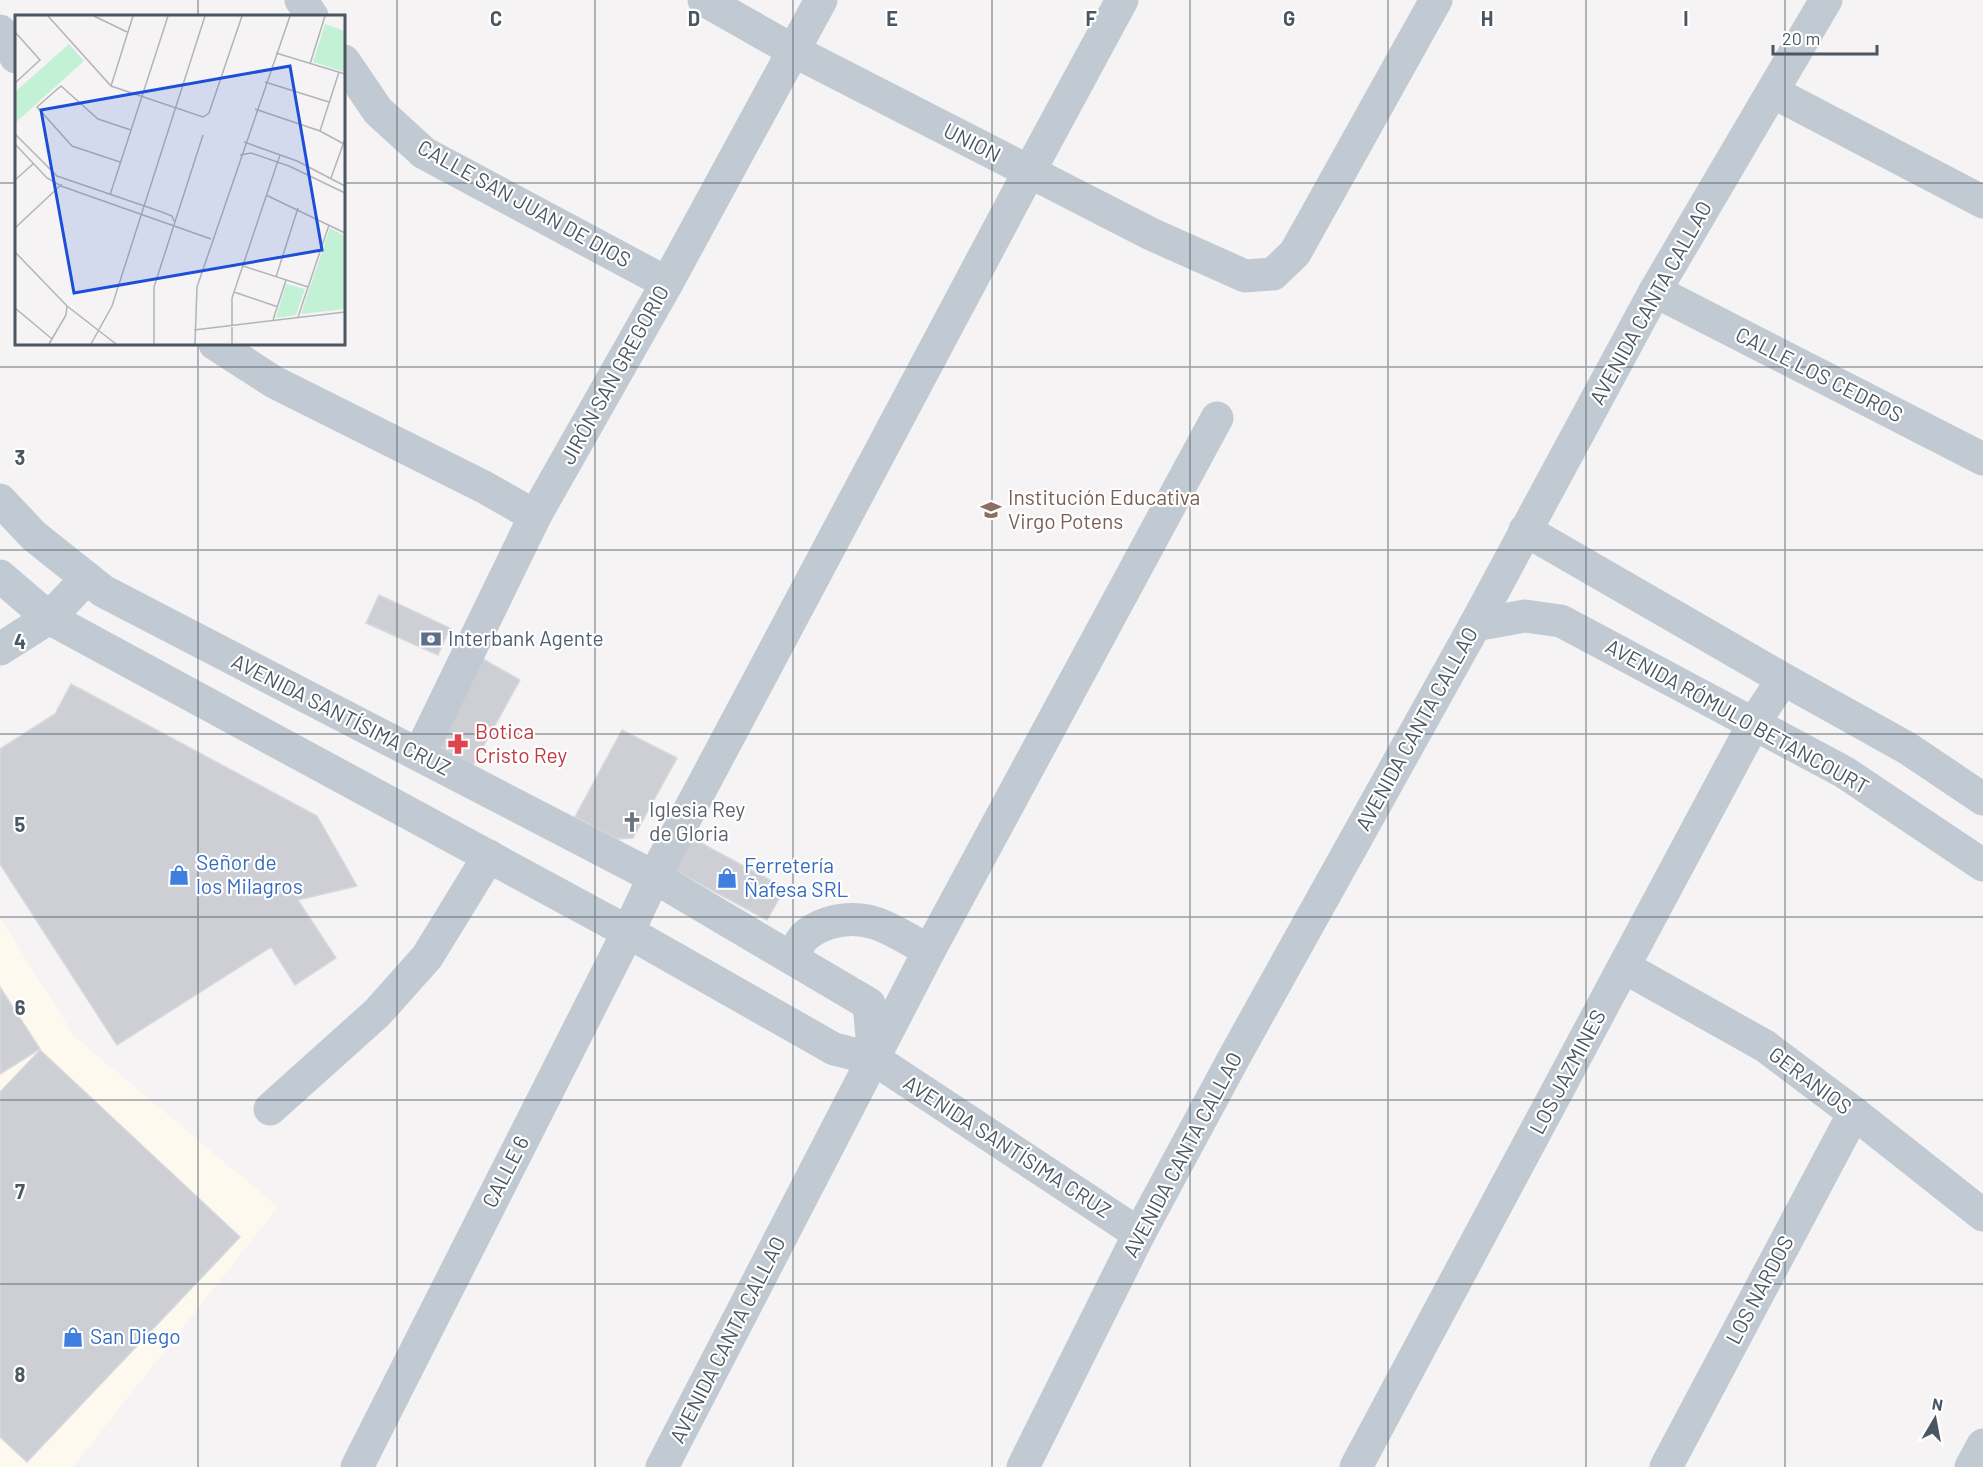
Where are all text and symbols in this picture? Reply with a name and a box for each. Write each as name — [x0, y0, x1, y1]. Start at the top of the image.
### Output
text: C — [490, 6, 502, 30]
text: D — [688, 6, 700, 30]
text: E — [886, 6, 898, 30]
text: F — [1085, 6, 1097, 30]
text: G — [1283, 6, 1295, 30]
text: H — [1481, 6, 1493, 30]
text: I — [1683, 6, 1689, 30]
inset map — [15, 15, 345, 345]
scale bar — [1773, 18, 1876, 56]
text: 20 m — [1782, 27, 1820, 49]
street label: UNION — [940, 117, 1005, 167]
street label: CALLE SAN JUAN DE DIOS — [414, 134, 636, 272]
street label: AVENIDA CANTA CALLAO — [1583, 196, 1716, 408]
street label: JIRÓN SAN GREGORIO — [554, 280, 673, 468]
street label: CALLE LOS CEDROS — [1732, 321, 1907, 427]
text: 3 — [15, 445, 25, 469]
place label: Institución Educativa Virgo Potens — [1008, 484, 1200, 533]
school or university icon: Institución Educativa Virgo Potens — [979, 498, 1003, 522]
street label: AVENIDA CANTA CALLAO — [1349, 622, 1482, 834]
place label: Interbank Agente — [448, 625, 604, 650]
bank icon: Interbank Agente — [419, 627, 443, 651]
text: 4 — [14, 629, 26, 653]
street label: AVENIDA RÓMULO BETANCOURT — [1602, 633, 1874, 799]
street label: AVENIDA SANTÍSIMA CRUZ — [228, 647, 455, 780]
place label: Botica Cristo Rey — [475, 718, 568, 767]
pharmacy icon: Botica Cristo Rey — [446, 732, 470, 756]
place label: Iglesia Rey de Gloria — [649, 796, 746, 845]
church icon: Iglesia Rey de Gloria — [620, 810, 644, 834]
text: 5 — [15, 812, 26, 836]
place label: Señor de los Milagros — [196, 849, 303, 898]
place label: Ferretería Ñafesa SRL — [744, 852, 848, 901]
shop icon: Señor de los Milagros — [167, 863, 191, 887]
shop icon: Ferretería Ñafesa SRL — [715, 866, 739, 890]
text: 6 — [15, 995, 26, 1019]
street label: LOS JAZMINES — [1523, 1005, 1610, 1138]
street label: GERANIOS — [1765, 1041, 1857, 1119]
street label: AVENIDA CANTA CALLAO — [1117, 1047, 1246, 1261]
street label: AVENIDA SANTÍSIMA CRUZ — [899, 1069, 1116, 1222]
street label: CALLE 6 — [476, 1131, 533, 1211]
text: 7 — [15, 1179, 25, 1203]
street label: LOS NARDOS — [1720, 1231, 1798, 1348]
street label: AVENIDA CANTA CALLAO — [664, 1232, 790, 1447]
place label: San Diego — [90, 1323, 181, 1348]
shop icon: San Diego — [61, 1325, 85, 1349]
text: 8 — [15, 1362, 26, 1386]
north arrow — [1905, 1389, 1965, 1449]
text: N — [1931, 1393, 1945, 1414]

